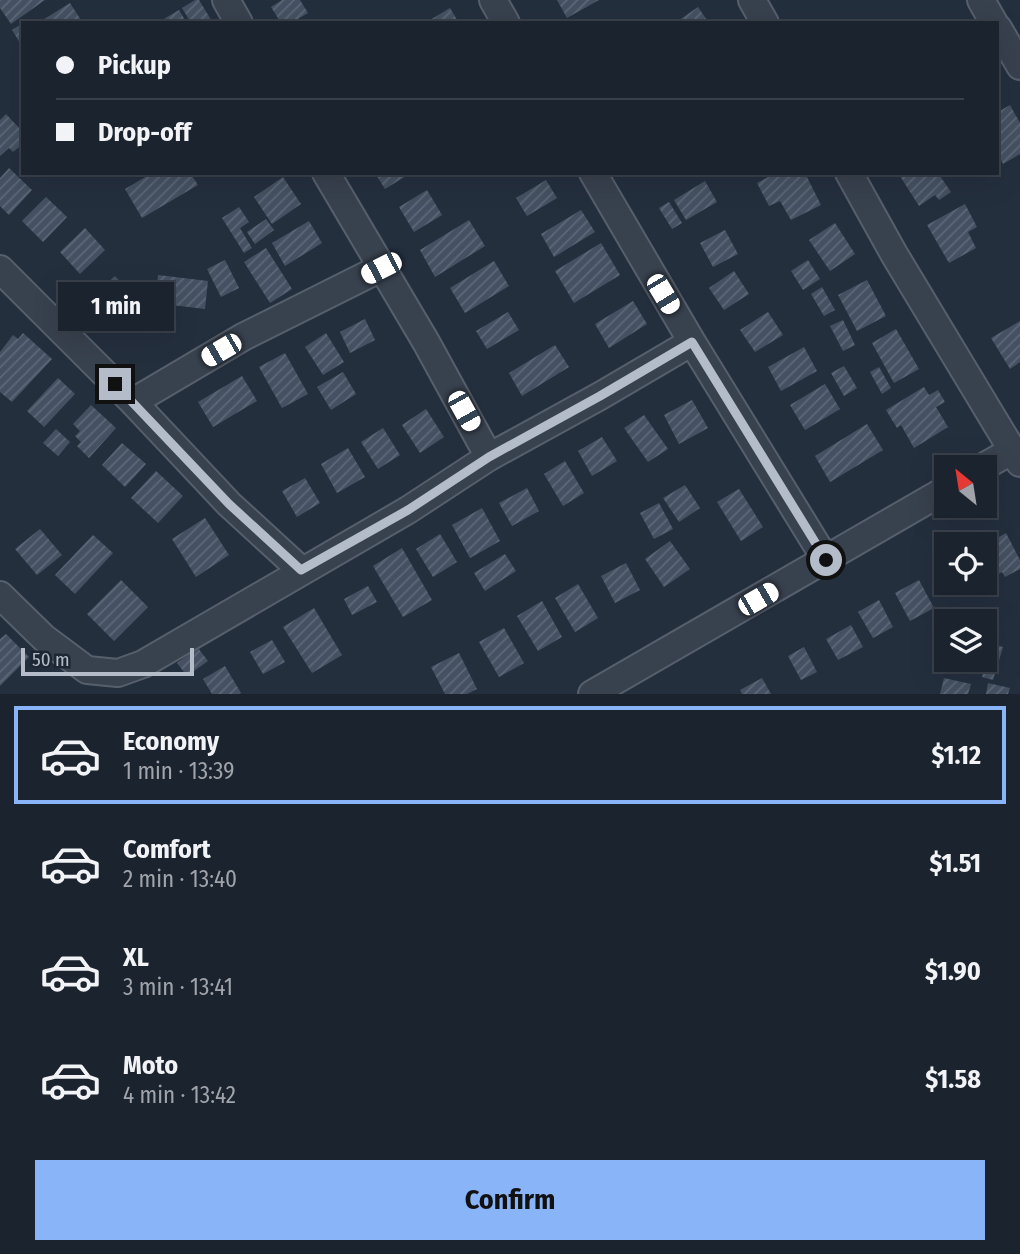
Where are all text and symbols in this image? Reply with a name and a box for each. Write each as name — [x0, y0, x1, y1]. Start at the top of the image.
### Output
text: Pickup — [98, 50, 171, 81]
text: Drop-off — [98, 117, 191, 148]
car — [358, 249, 405, 287]
car — [644, 271, 683, 317]
callout: 1 min — [57, 282, 173, 332]
text: 1 min — [91, 292, 141, 320]
car — [198, 330, 245, 370]
route end — [99, 368, 131, 400]
car — [445, 388, 484, 434]
north arrow — [934, 455, 998, 518]
map controls — [934, 455, 997, 672]
button: locate — [934, 532, 997, 595]
route start — [810, 544, 842, 576]
car — [735, 579, 782, 619]
button: layers — [934, 609, 997, 672]
scale bar — [21, 645, 194, 677]
text: 50 m — [32, 648, 70, 671]
icon: car — [39, 724, 102, 787]
text: Economy — [123, 726, 219, 757]
text: $1.12 — [932, 740, 981, 771]
text: 1 min · 13:39 — [123, 757, 234, 785]
icon: car — [39, 832, 102, 895]
text: Comfort — [123, 834, 211, 865]
text: $1.51 — [929, 848, 981, 879]
text: 2 min · 13:40 — [123, 865, 237, 893]
icon: car — [39, 940, 102, 1003]
text: XL — [123, 942, 149, 973]
text: $1.90 — [925, 956, 981, 987]
text: 3 min · 13:41 — [123, 973, 233, 1001]
icon: car — [39, 1048, 102, 1111]
text: Moto — [123, 1050, 178, 1081]
text: $1.58 — [925, 1064, 981, 1095]
text: 4 min · 13:42 — [123, 1081, 236, 1109]
button: Confirm — [35, 1160, 985, 1240]

